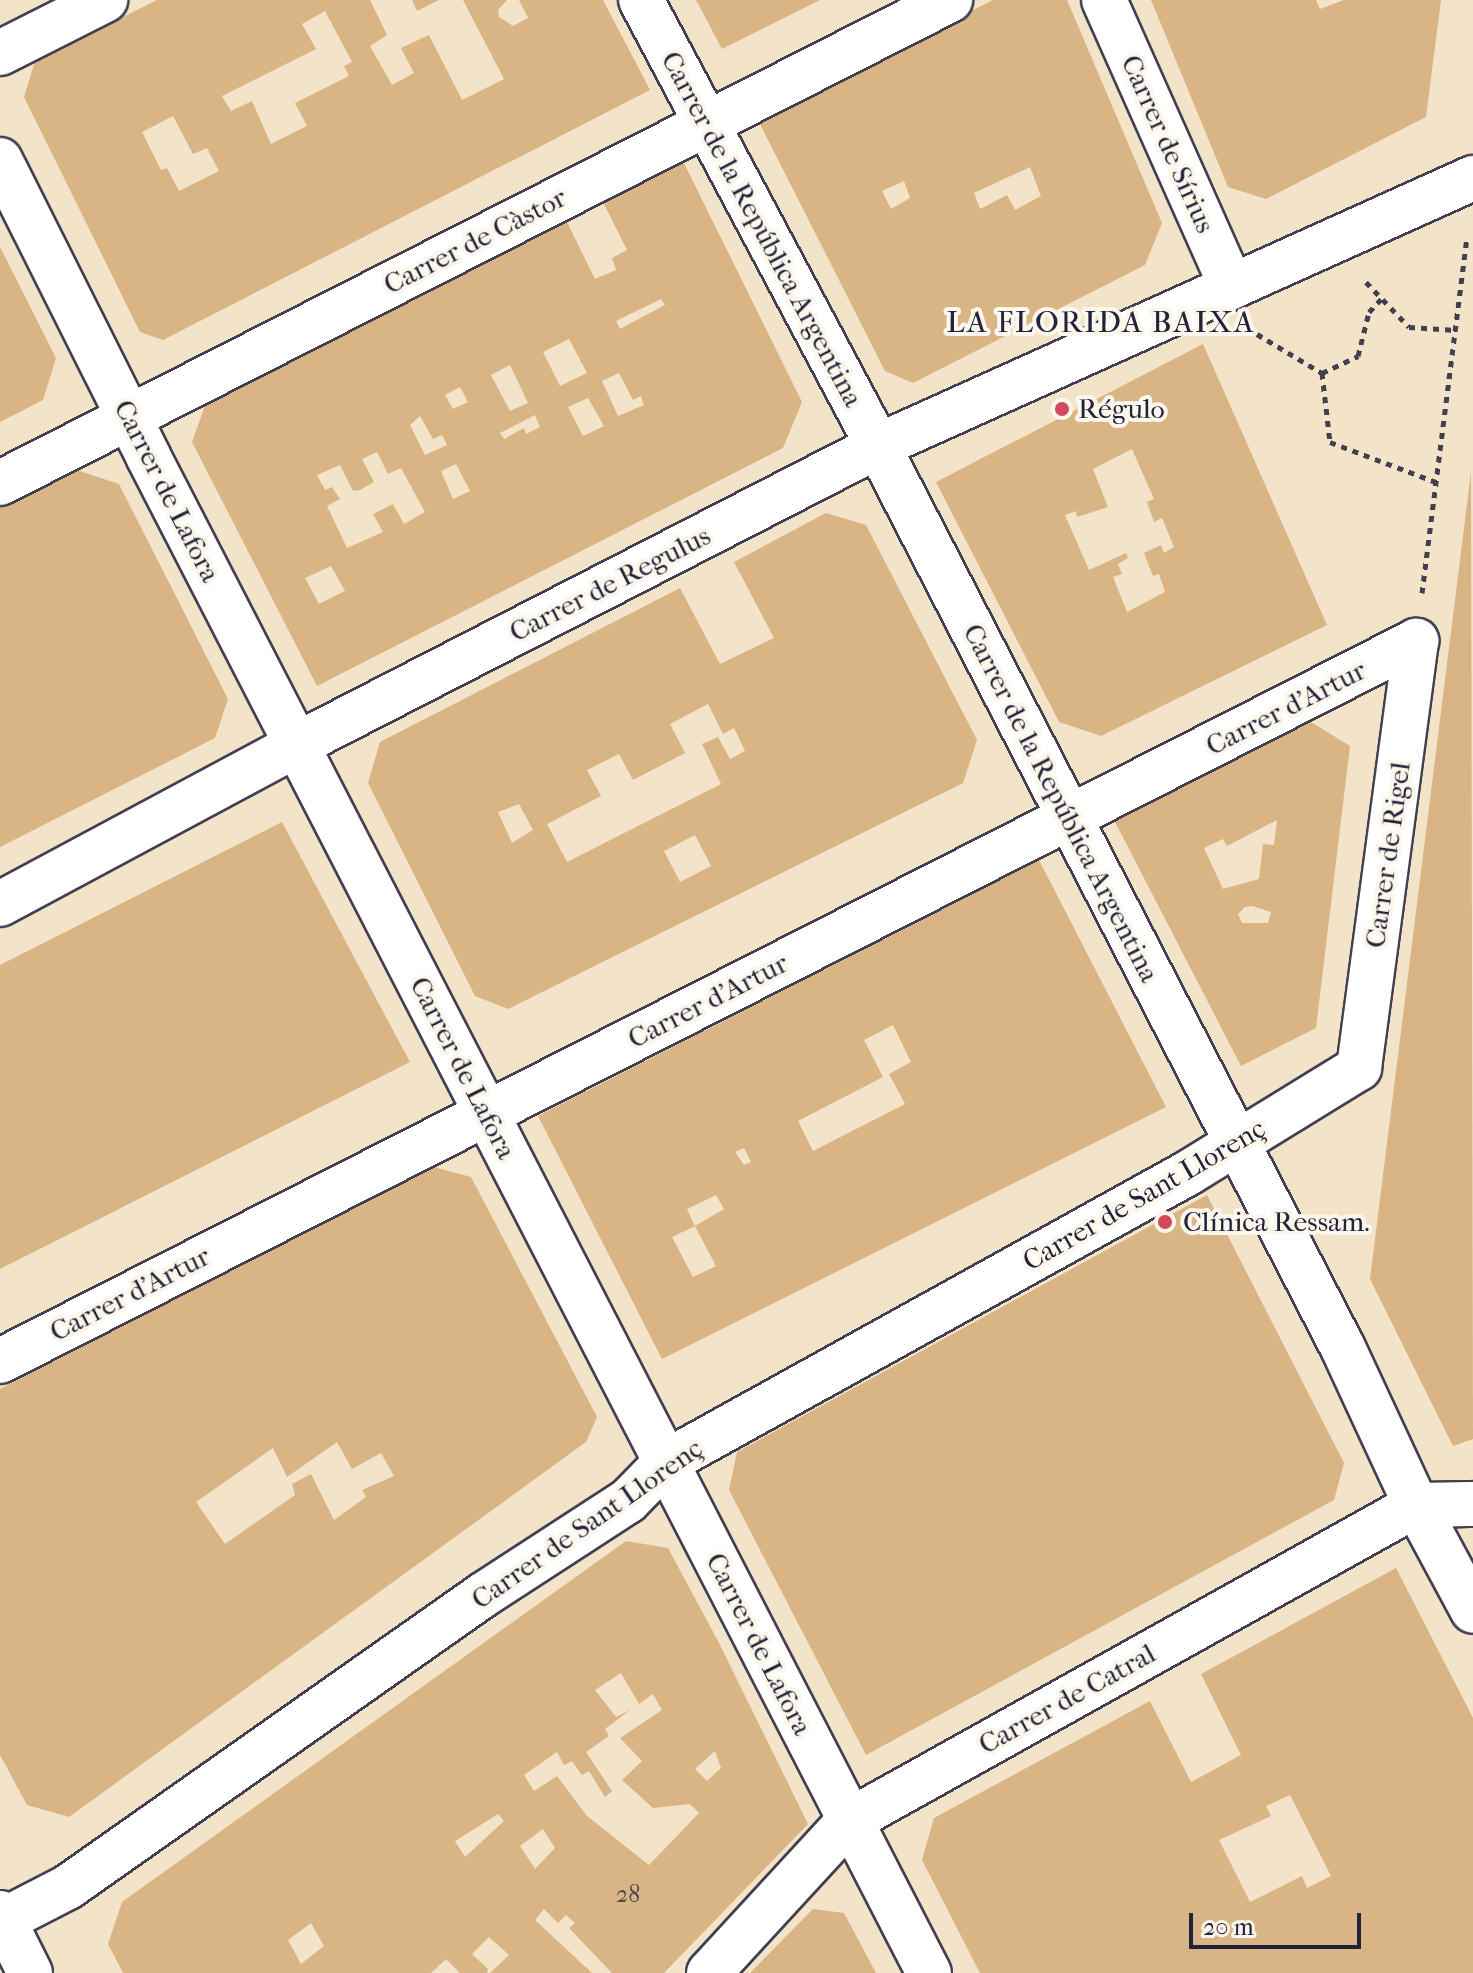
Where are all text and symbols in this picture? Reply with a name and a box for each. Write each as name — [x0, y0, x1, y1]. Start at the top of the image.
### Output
street label: Carrer de la República Argentina — [654, 46, 870, 412]
street label: Carrer de Sírius — [1114, 50, 1222, 238]
street label: Carrer de Càstor — [378, 181, 572, 301]
district label: LA FLORIDA BAIXA — [946, 305, 1256, 341]
place label: Régulo — [1078, 392, 1165, 426]
street label: Carrer de Lafora — [107, 394, 227, 588]
marker: Régulo — [1053, 400, 1071, 418]
street label: Carrer de Regulus — [504, 519, 716, 649]
street label: Carrer de la República Argentina — [956, 618, 1166, 988]
street label: Carrer d'Artur — [1200, 653, 1372, 763]
street label: Carrer de Rigel — [1358, 760, 1418, 950]
street label: Carrer d'Artur — [622, 946, 794, 1056]
street label: Carrer de Lafora — [403, 971, 523, 1165]
street label: Carrer de Sant Llorenç — [1017, 1112, 1271, 1278]
place label: Clínica Ressam. — [1183, 1205, 1370, 1239]
marker: Clínica Ressam. — [1154, 1211, 1176, 1233]
street label: Carrer d'Artur — [44, 1239, 216, 1349]
street label: Carrer de Sant Llorenç — [465, 1432, 709, 1616]
street label: Carrer de Lafora — [699, 1547, 819, 1741]
street label: Carrer de Catral — [973, 1637, 1161, 1761]
house number: 28 — [616, 1881, 640, 1909]
scale bar — [1193, 1897, 1365, 1947]
text: 20 m — [1203, 1913, 1254, 1941]

